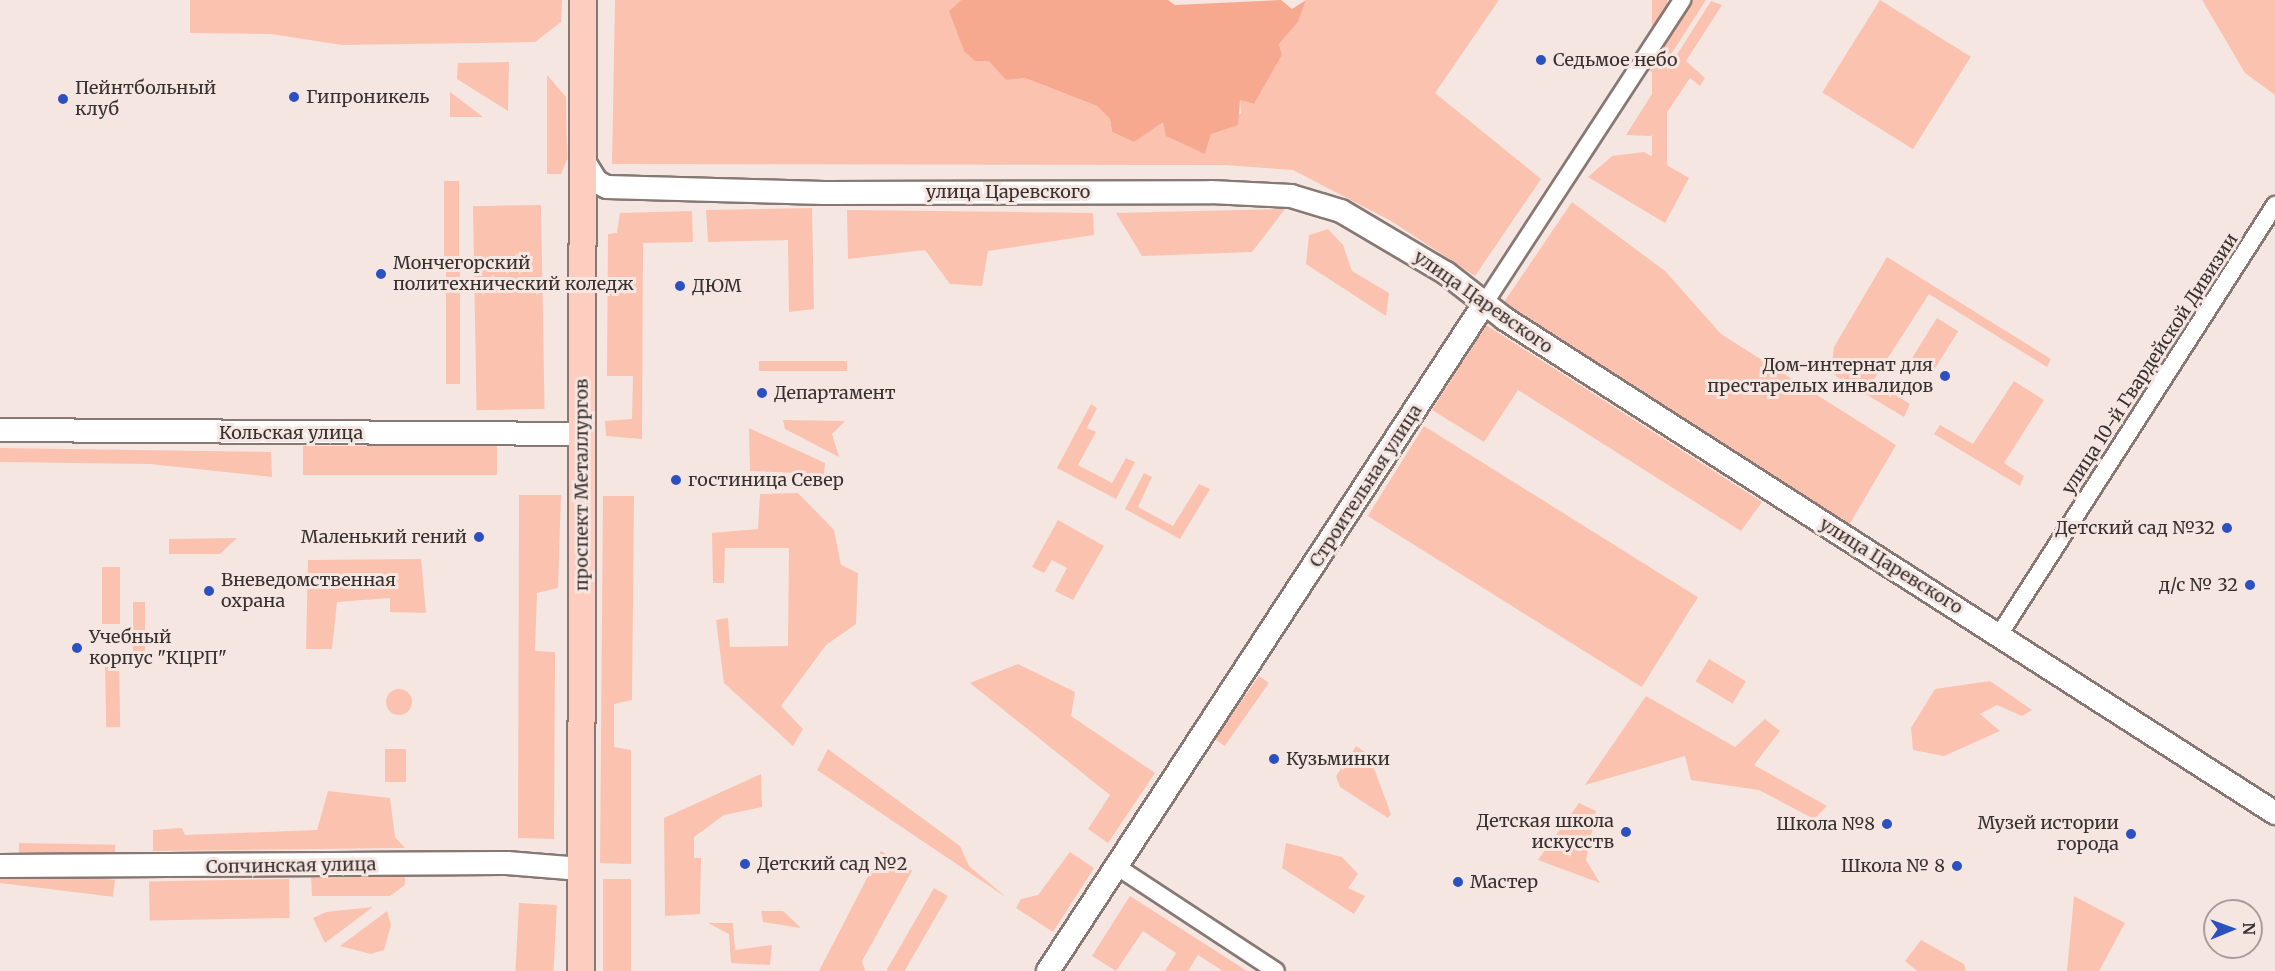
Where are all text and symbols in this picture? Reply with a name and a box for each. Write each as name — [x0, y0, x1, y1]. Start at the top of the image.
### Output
place label: Седьмое небо — [1553, 49, 1677, 71]
marker: Седьмое небо — [1534, 53, 1548, 67]
place label: Пейнтбольный клуб — [75, 78, 216, 121]
place label: Гипроникель — [306, 86, 429, 108]
marker: Гипроникель — [287, 90, 301, 104]
marker: Пейнтбольный клуб — [56, 92, 70, 106]
street label: улица Царевского — [926, 181, 1090, 203]
street label: улица 10-й Гвардейской Дивизии — [2057, 229, 2243, 499]
street label: улица Царевского — [1409, 246, 1557, 358]
place label: Мончегорский политехнический коледж — [393, 253, 634, 296]
marker: Мончегорский политехнический коледж — [374, 267, 388, 281]
place label: ДЮМ — [692, 275, 742, 297]
marker: ДЮМ — [673, 279, 687, 293]
place label: Дом-интернат для престарелых инвалидов — [1707, 355, 1933, 398]
marker: Дом-интернат для престарелых инвалидов — [1938, 369, 1952, 383]
street label: проспект Металлургов — [571, 379, 593, 591]
place label: Департамент — [774, 382, 896, 404]
marker: Департамент — [755, 386, 769, 400]
street label: Строительная улица — [1305, 401, 1427, 571]
street label: Кольская улица — [219, 422, 363, 444]
place label: гостиница Север — [688, 469, 844, 491]
marker: гостиница Север — [669, 473, 683, 487]
street label: улица Царевского — [1815, 513, 1967, 619]
place label: Детский сад №32 — [2055, 517, 2215, 539]
marker: Детский сад №32 — [2220, 521, 2234, 535]
place label: Маленький гений — [301, 526, 467, 548]
marker: Маленький гений — [472, 530, 486, 544]
place label: Вневедомственная охрана — [221, 570, 396, 612]
place label: д/с № 32 — [2159, 574, 2238, 596]
marker: д/с № 32 — [2243, 578, 2257, 592]
marker: Вневедомственная охрана — [202, 584, 216, 598]
place label: Учебный корпус "КЦРП" — [89, 627, 227, 670]
marker: Учебный корпус "КЦРП" — [70, 641, 84, 655]
place label: Кузьминки — [1286, 748, 1390, 770]
marker: Кузьминки — [1267, 752, 1281, 766]
place label: Детская школа искусств — [1477, 811, 1614, 854]
place label: Школа №8 — [1776, 813, 1875, 835]
place label: Музей истории города — [1977, 813, 2119, 856]
marker: Школа №8 — [1880, 817, 1894, 831]
marker: Детская школа искусств — [1619, 825, 1633, 839]
marker: Музей истории города — [2124, 827, 2138, 841]
place label: Детский сад №2 — [757, 853, 907, 875]
street label: Сопчинская улица — [206, 854, 376, 878]
place label: Школа № 8 — [1841, 855, 1945, 877]
marker: Детский сад №2 — [738, 857, 752, 871]
marker: Школа № 8 — [1950, 859, 1964, 873]
place label: Мастер — [1470, 871, 1538, 893]
marker: Мастер — [1451, 875, 1465, 889]
north arrow — [2203, 899, 2263, 959]
text: N — [2239, 922, 2259, 935]

